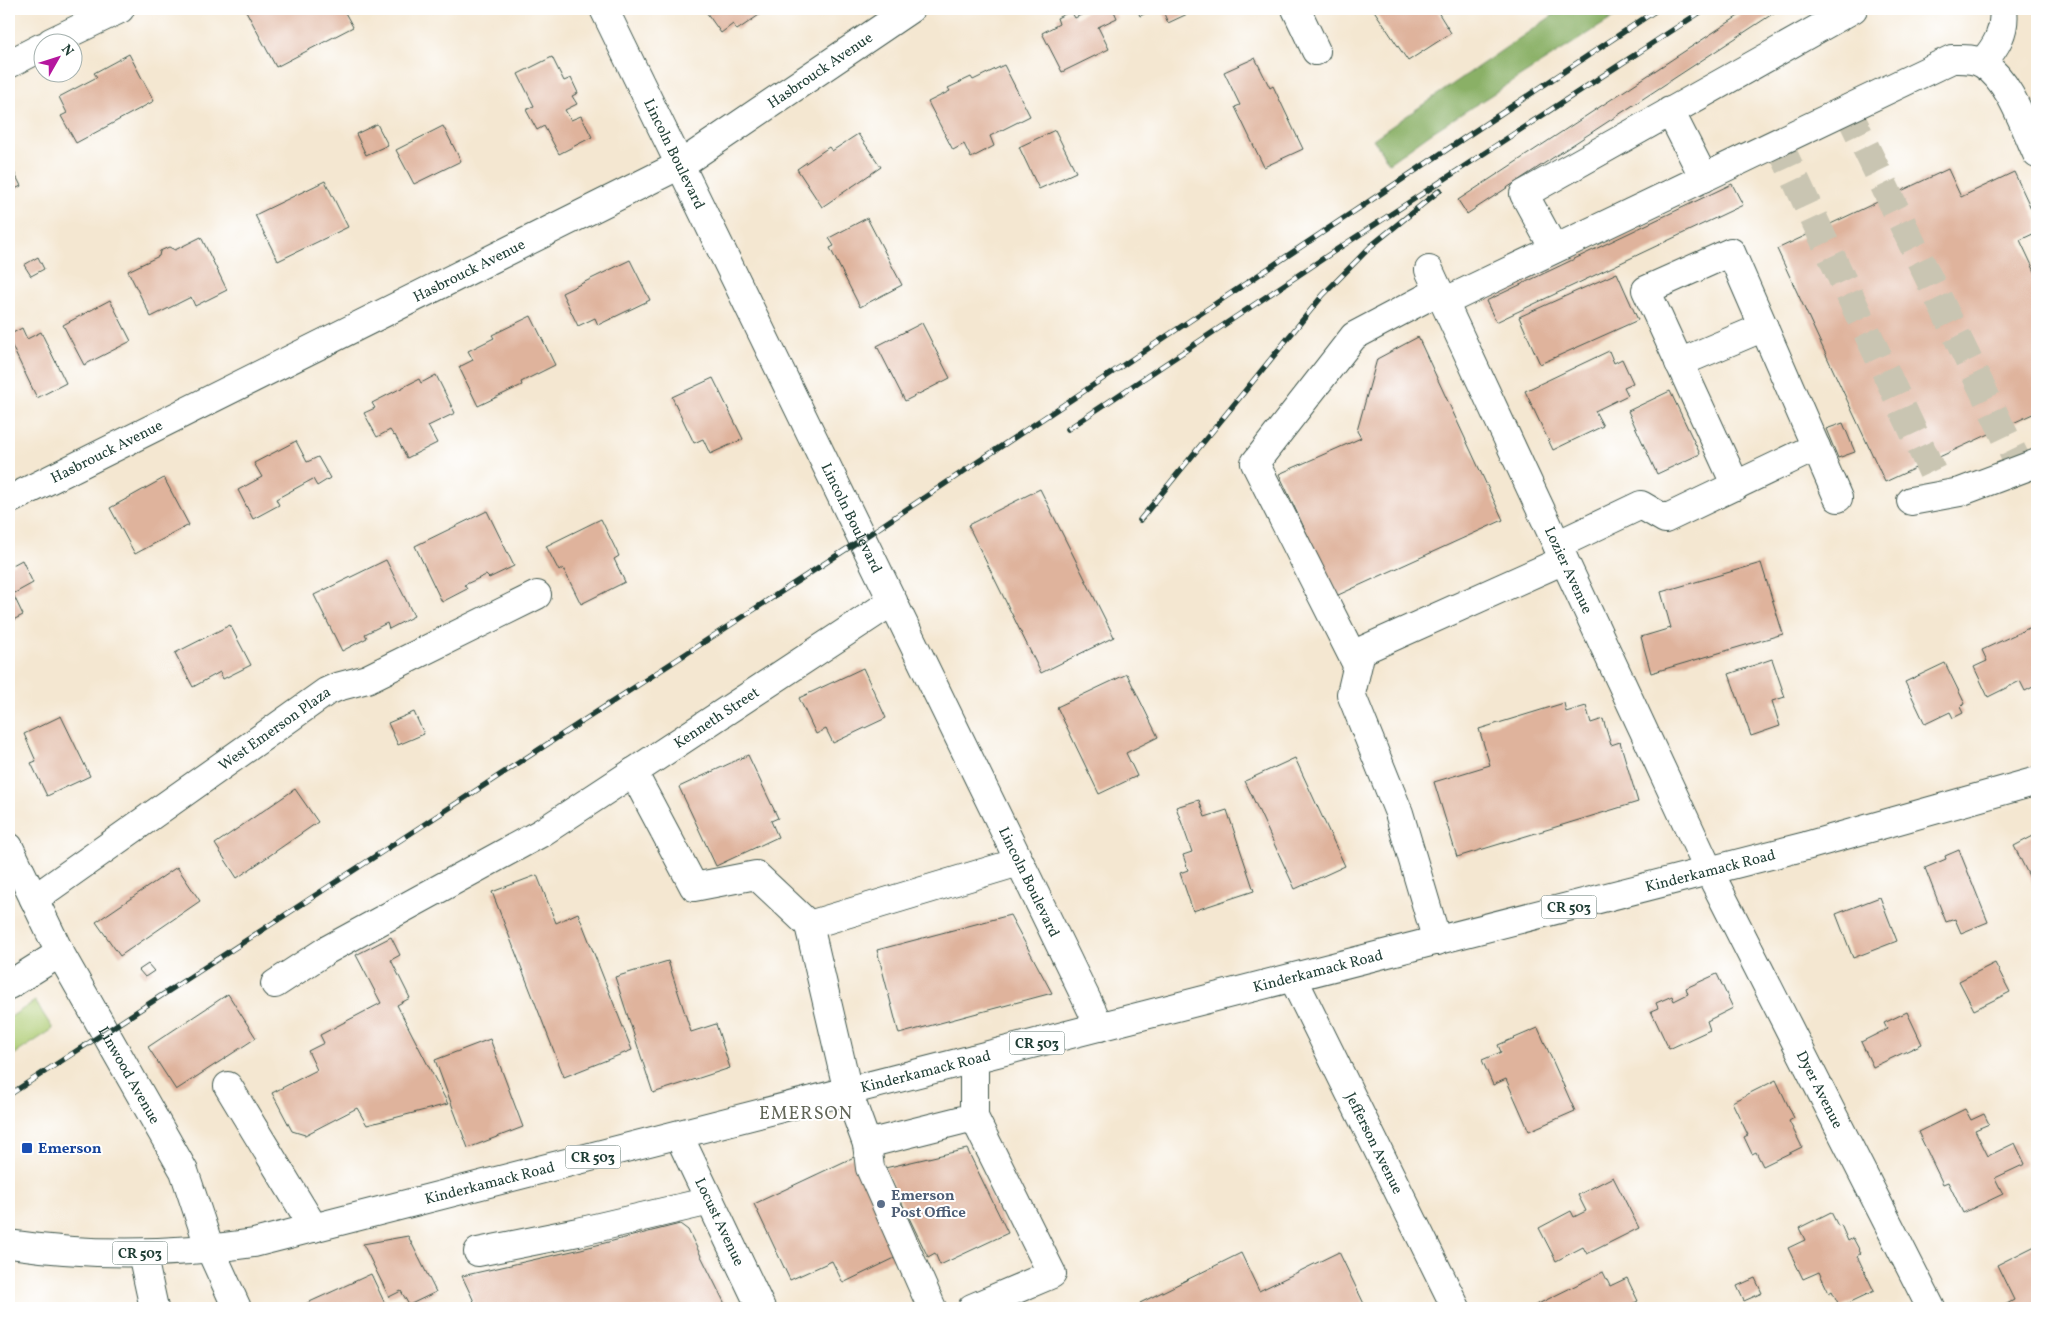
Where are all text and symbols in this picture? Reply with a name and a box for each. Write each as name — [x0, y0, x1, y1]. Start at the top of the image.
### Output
street label: Hasbrouck Avenue — [764, 28, 877, 115]
north arrow — [32, 32, 82, 82]
text: N — [56, 41, 78, 61]
street label: Lincoln Boulevard — [637, 96, 709, 213]
street label: Hasbrouck Avenue — [410, 235, 529, 309]
street label: Hasbrouck Avenue — [48, 416, 167, 489]
street label: Lincoln Boulevard — [815, 460, 886, 577]
street label: Lozier Avenue — [1538, 524, 1597, 618]
street label: West Emerson Plaza — [215, 682, 334, 777]
street label: Kenneth Street — [670, 683, 764, 755]
street label: Lincoln Boulevard — [992, 824, 1064, 941]
street label: Kinderkamack Road — [1643, 845, 1778, 899]
road number: CR 503 — [1542, 896, 1596, 919]
street label: Kinderkamack Road — [1251, 946, 1385, 999]
street label: Linwood Avenue — [92, 1023, 164, 1128]
road number: CR 503 — [1010, 1032, 1064, 1054]
street label: Kinderkamack Road — [859, 1046, 993, 1099]
street label: Dyer Avenue — [1790, 1048, 1847, 1133]
street label: Jefferson Avenue — [1339, 1089, 1407, 1198]
district label: EMERSON — [759, 1102, 853, 1127]
place label: Emerson — [38, 1139, 102, 1160]
marker: Emerson — [20, 1141, 34, 1155]
road number: CR 503 — [566, 1146, 620, 1168]
street label: Kinderkamack Road — [423, 1157, 557, 1211]
street label: Locust Avenue — [689, 1175, 749, 1270]
place label: Emerson Post Office — [891, 1186, 966, 1224]
marker: Emerson Post Office — [875, 1198, 887, 1210]
road number: CR 503 — [112, 1242, 168, 1264]

